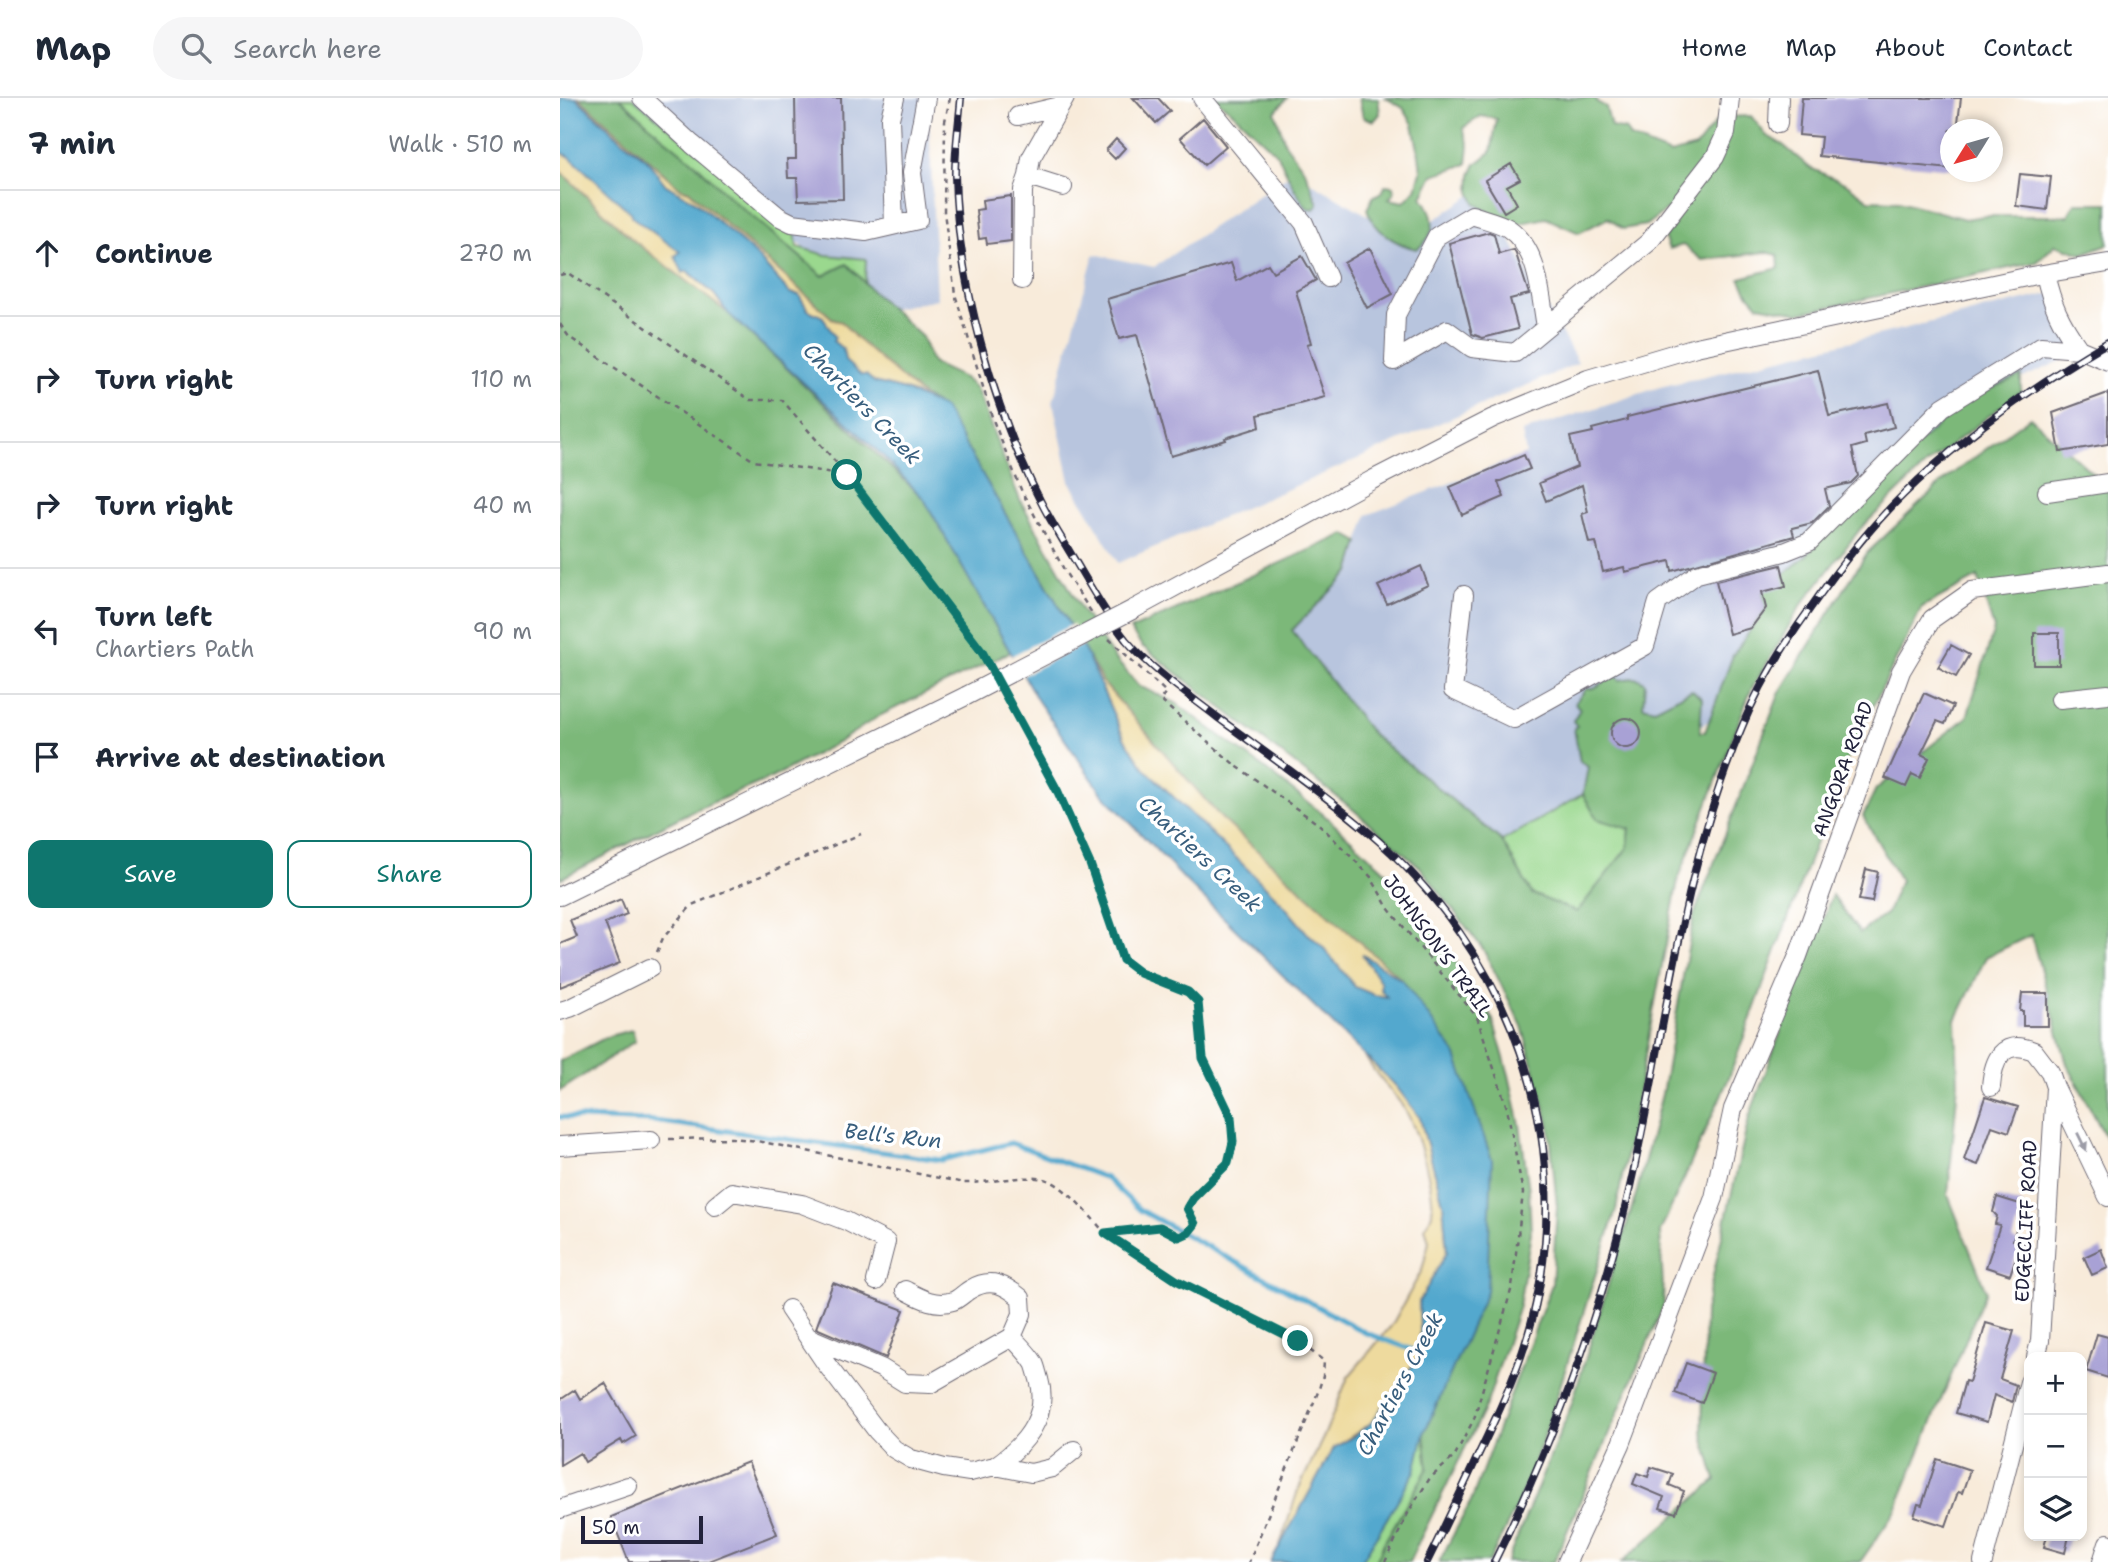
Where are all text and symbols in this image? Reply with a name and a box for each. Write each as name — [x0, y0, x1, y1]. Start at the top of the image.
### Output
search box — [153, 17, 643, 80]
text: Map — [35, 26, 111, 71]
icon: search — [177, 29, 215, 67]
text: Search here — [233, 31, 382, 66]
text: Home — [1681, 32, 1747, 64]
text: Map — [1785, 32, 1837, 64]
text: About — [1875, 32, 1945, 64]
text: Contact — [1983, 32, 2073, 64]
north arrow — [1940, 119, 2003, 182]
text: 7 min — [28, 123, 115, 164]
text: Walk · 510 m — [388, 129, 532, 159]
icon: ahead — [28, 234, 66, 272]
text: Continue — [95, 236, 213, 271]
text: 270 m — [458, 238, 532, 268]
water label: Chartiers Creek — [797, 337, 927, 471]
icon: right — [28, 360, 66, 398]
text: Turn right — [95, 362, 233, 397]
text: 110 m — [470, 364, 532, 394]
route start — [831, 459, 862, 490]
icon: right — [28, 486, 66, 524]
text: Turn right — [95, 488, 233, 523]
text: 40 m — [472, 490, 532, 520]
text: Turn left — [95, 599, 212, 634]
icon: left — [28, 612, 66, 650]
text: 90 m — [472, 616, 532, 646]
text: Chartiers Path — [95, 634, 255, 664]
street label: ANGORA ROAD — [1807, 698, 1879, 840]
icon: arrive — [28, 738, 66, 776]
text: Arrive at destination — [95, 740, 385, 775]
water label: Chartiers Creek — [1132, 790, 1268, 918]
button: Save — [28, 840, 273, 908]
button: Share — [287, 840, 532, 908]
street label: JOHNSON'S TRAIL — [1378, 870, 1498, 1022]
water label: Bell's Run — [843, 1117, 943, 1155]
one-way arrow — [2076, 1132, 2087, 1152]
street label: EDGECLIFF ROAD — [2009, 1139, 2043, 1303]
water label: Chartiers Creek — [1350, 1307, 1450, 1461]
route end — [1282, 1325, 1313, 1356]
map controls — [2024, 1352, 2087, 1541]
button: + — [2024, 1352, 2087, 1415]
button: − — [2024, 1415, 2087, 1478]
button: layers — [2024, 1478, 2087, 1541]
scale bar — [581, 1513, 704, 1545]
text: 50 m — [592, 1515, 640, 1540]

